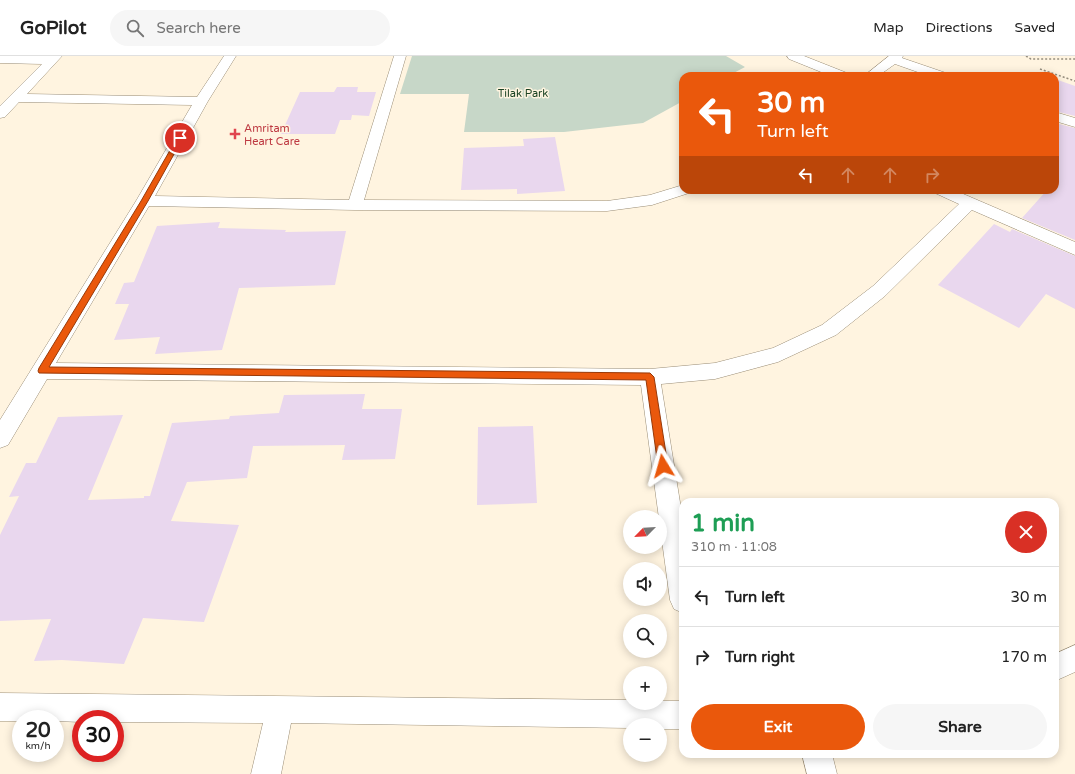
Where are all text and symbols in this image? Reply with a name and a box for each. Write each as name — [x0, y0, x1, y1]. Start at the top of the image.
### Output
search box — [110, 10, 390, 46]
text: GoPilot — [20, 17, 86, 39]
icon: search — [124, 17, 146, 39]
text: Search here — [156, 19, 241, 37]
text: Map — [873, 19, 904, 36]
text: Directions — [926, 19, 993, 36]
text: Saved — [1015, 19, 1055, 36]
text: 30 m — [757, 86, 825, 120]
park label: Tilak Park — [498, 87, 548, 100]
icon: left — [691, 88, 743, 140]
text: Turn left — [757, 120, 829, 142]
pin — [163, 121, 197, 155]
place label: Amritam Heart Care — [244, 122, 300, 148]
icon: arrive — [169, 127, 191, 149]
marker: Amritam Heart Care — [229, 128, 241, 140]
icon: left — [795, 164, 817, 186]
icon: ahead — [837, 164, 859, 186]
icon: ahead — [879, 164, 901, 186]
icon: right — [921, 164, 943, 186]
position arrow — [642, 445, 684, 487]
text: 1 min — [691, 509, 755, 538]
north arrow — [623, 510, 667, 554]
map controls — [623, 510, 667, 762]
button: close — [1005, 511, 1047, 553]
text: 310 m · 11:08 — [691, 539, 777, 555]
button: sound — [623, 562, 667, 606]
icon: left — [691, 586, 713, 608]
text: Turn left — [725, 588, 785, 606]
text: 30 m — [1010, 588, 1047, 606]
button: search — [623, 614, 667, 658]
icon: right — [691, 646, 713, 668]
text: Turn right — [725, 648, 795, 666]
text: 170 m — [1001, 648, 1047, 666]
button: + — [623, 666, 667, 710]
button: Exit — [691, 704, 865, 750]
button: Share — [873, 704, 1047, 750]
speed limit sign: 30 — [72, 710, 124, 762]
button: − — [623, 718, 667, 762]
text: 20 — [25, 719, 51, 743]
text: km/h — [25, 740, 51, 752]

